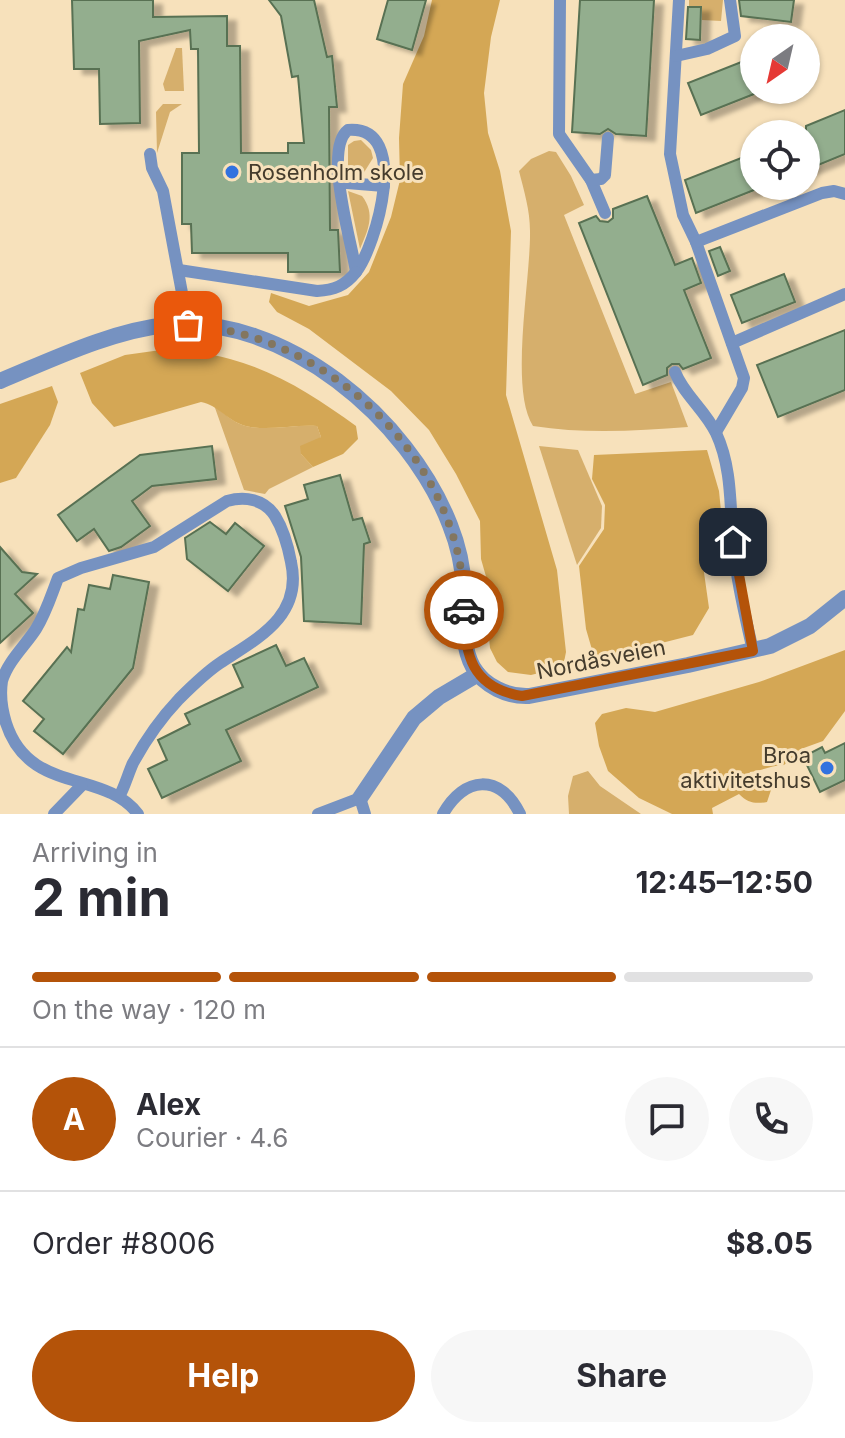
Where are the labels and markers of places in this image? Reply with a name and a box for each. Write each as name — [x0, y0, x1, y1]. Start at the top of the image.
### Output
place label: Rosenholm skole — [248, 159, 424, 185]
marker: Rosenholm skole — [223, 163, 241, 181]
pin — [154, 291, 222, 359]
pin — [699, 508, 767, 576]
place label: Broa aktivitetshus — [680, 742, 811, 793]
marker: Broa aktivitetshus — [818, 759, 836, 777]

